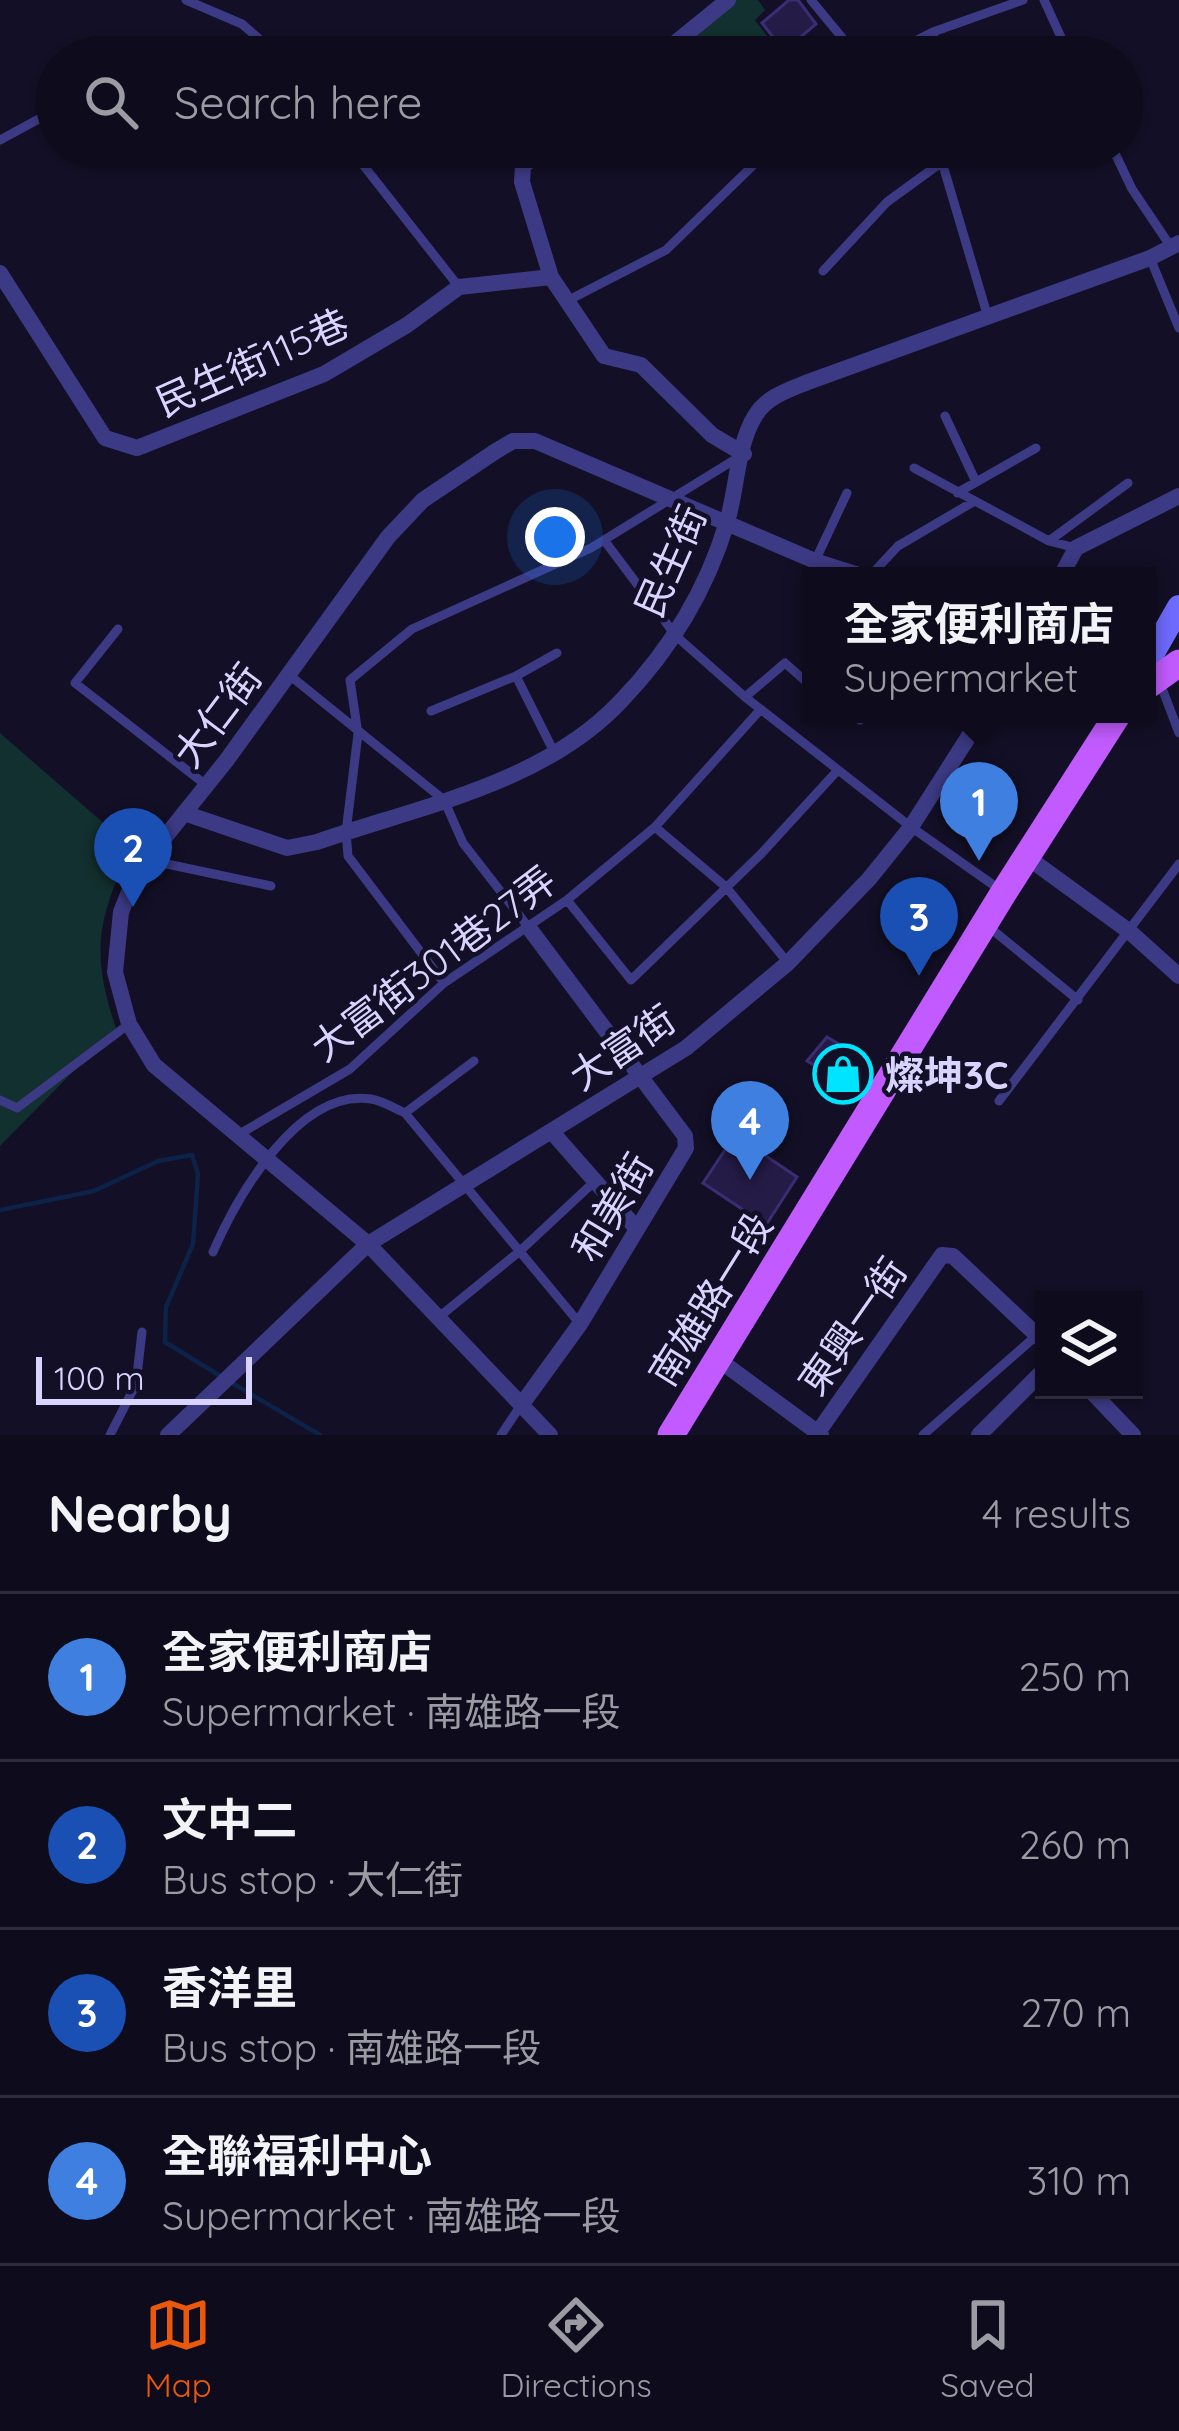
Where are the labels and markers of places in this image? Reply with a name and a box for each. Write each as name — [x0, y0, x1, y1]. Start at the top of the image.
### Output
pin: 1 — [940, 762, 1018, 861]
pin: 2 — [94, 808, 172, 907]
pin: 3 — [880, 877, 958, 976]
shop icon: 燦坤3C — [812, 1043, 874, 1105]
place label: 燦坤3C — [885, 1050, 1008, 1099]
pin: 4 — [711, 1081, 789, 1180]

